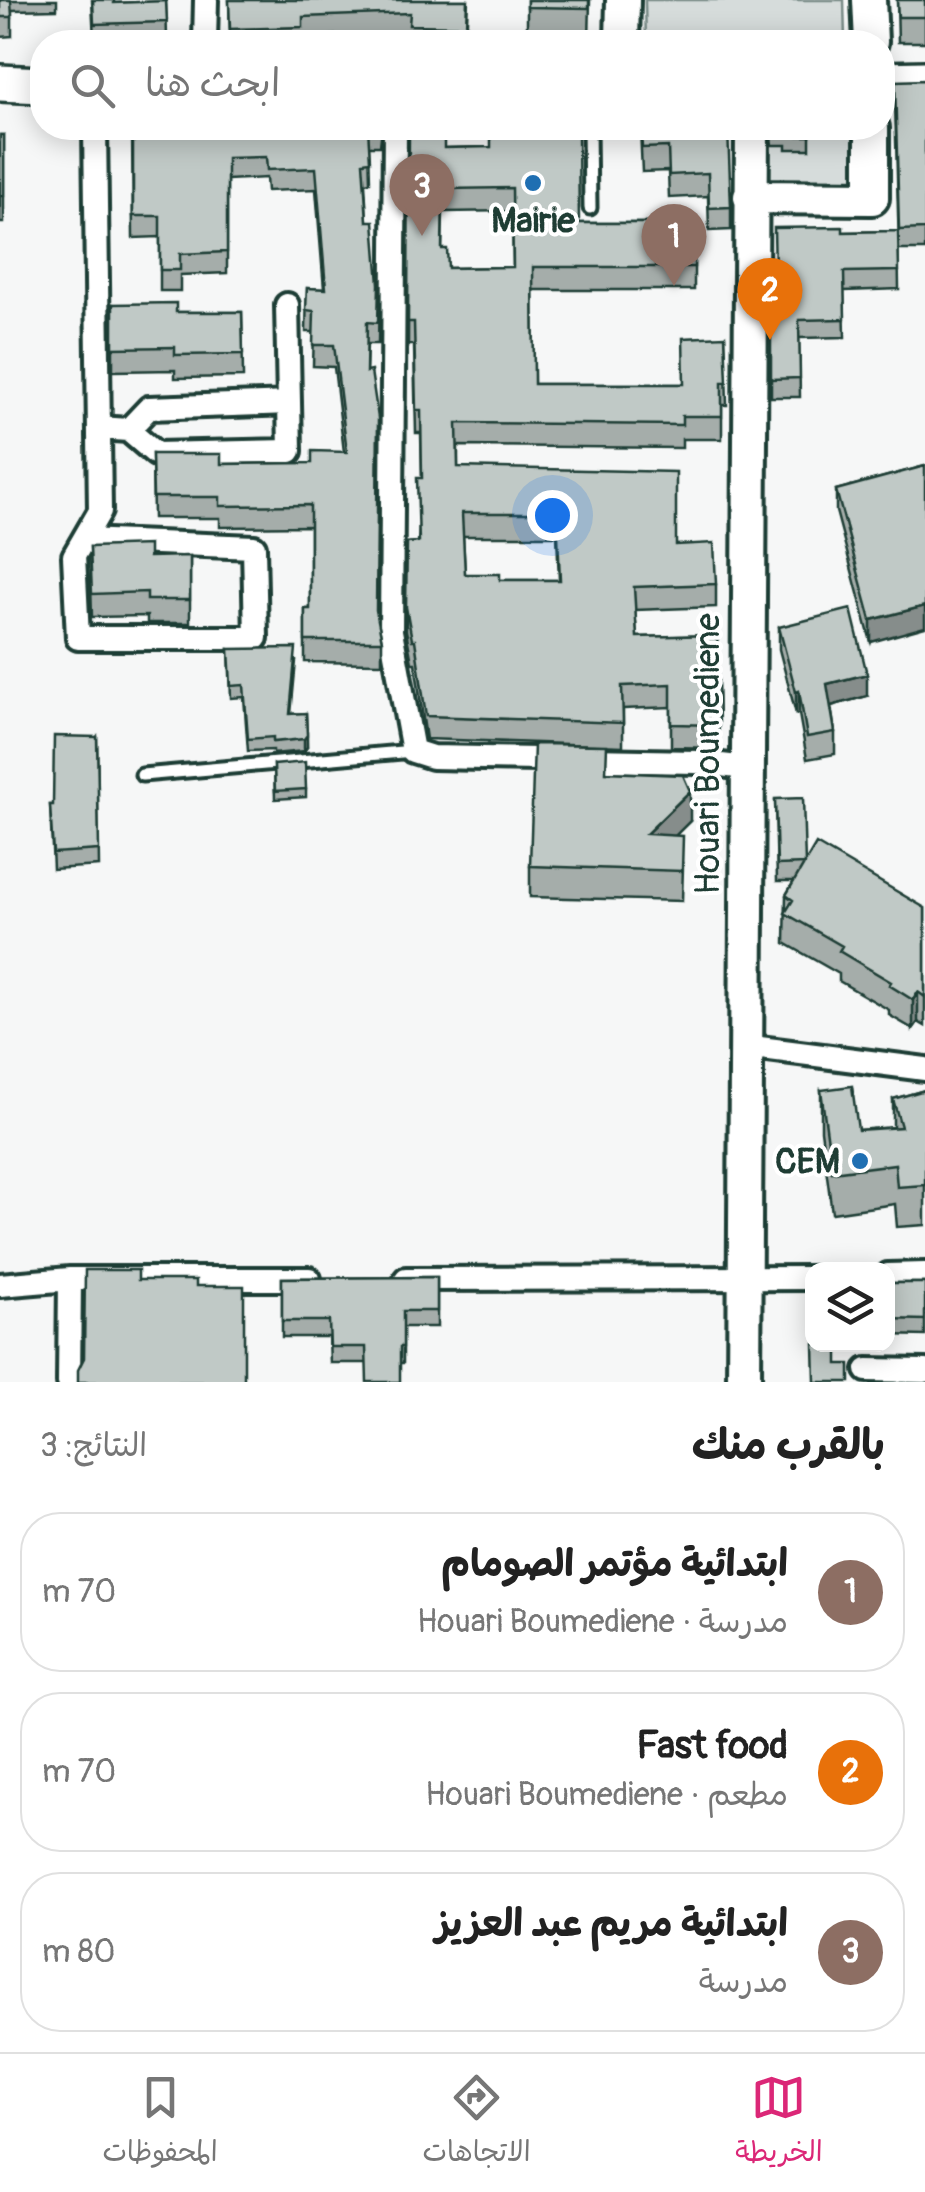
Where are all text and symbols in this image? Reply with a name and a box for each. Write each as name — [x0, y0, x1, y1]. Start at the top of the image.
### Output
search box — [30, 30, 895, 140]
icon: search — [65, 58, 120, 113]
text: ابحث هنا — [145, 60, 280, 108]
pin: 3 — [390, 154, 454, 236]
marker: Mairie — [522, 172, 544, 194]
place label: Mairie — [491, 199, 576, 243]
pin: 1 — [642, 204, 706, 286]
pin: 2 — [738, 258, 802, 340]
your location — [527, 490, 578, 541]
street label: Houari Boumediene — [686, 613, 730, 895]
place label: CEM — [775, 1140, 840, 1184]
marker: CEM — [849, 1150, 871, 1172]
map controls — [805, 1262, 895, 1352]
button: layers — [805, 1262, 895, 1352]
text: بالقرب منك — [692, 1420, 885, 1472]
text: النتائج: 3 — [40, 1426, 147, 1466]
text: ابتدائية مؤتمر الصومام — [441, 1540, 788, 1588]
text: 70 m — [42, 1572, 116, 1612]
text: 1 — [844, 1572, 857, 1612]
text: مدرسة · Houari Boumediene — [417, 1602, 788, 1642]
text: Fast food — [637, 1722, 788, 1770]
text: 70 m — [42, 1752, 116, 1792]
text: 2 — [842, 1752, 859, 1792]
text: مطعم · Houari Boumediene — [425, 1775, 788, 1815]
text: ابتدائية مريم عبد العزيز — [435, 1900, 788, 1948]
text: 80 m — [42, 1932, 115, 1972]
text: 3 — [842, 1932, 859, 1972]
text: مدرسة — [699, 1962, 788, 2002]
tab: المحفوظات — [102, 2070, 218, 2176]
tab: الاتجاهات — [422, 2070, 531, 2176]
tab: الخريطة — [735, 2070, 823, 2176]

